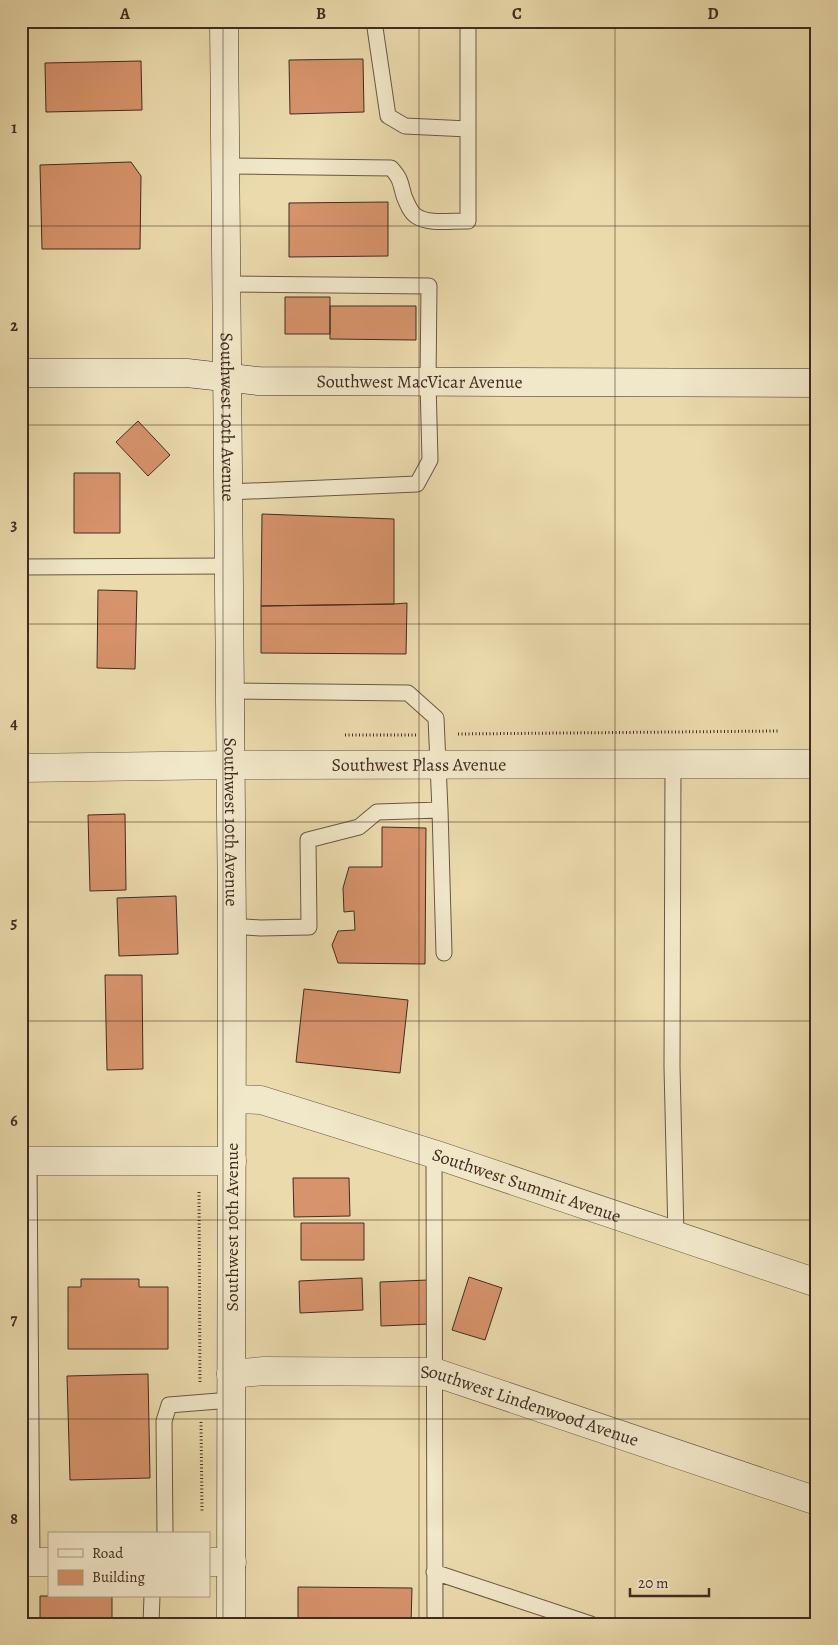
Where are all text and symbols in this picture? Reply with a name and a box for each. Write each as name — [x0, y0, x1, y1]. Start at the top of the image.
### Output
text: A — [119, 3, 131, 25]
text: B — [316, 3, 326, 25]
text: C — [512, 3, 522, 25]
text: D — [707, 3, 719, 25]
text: 1 — [11, 117, 17, 139]
text: 2 — [10, 315, 18, 337]
street label: Southwest 10th Avenue — [215, 332, 240, 502]
street label: Southwest MacVicar Avenue — [316, 369, 523, 394]
text: 3 — [11, 514, 18, 536]
text: 4 — [10, 713, 18, 735]
street label: Southwest 10th Avenue — [218, 737, 244, 907]
street label: Southwest Plass Avenue — [332, 753, 506, 777]
text: 5 — [11, 912, 18, 934]
text: 6 — [10, 1110, 18, 1132]
street label: Southwest Summit Avenue — [429, 1142, 624, 1228]
street label: Southwest 10th Avenue — [220, 1143, 244, 1311]
text: 7 — [11, 1309, 18, 1331]
street label: Southwest Lindenwood Avenue — [420, 1359, 642, 1452]
text: 8 — [10, 1508, 18, 1530]
legend — [48, 1532, 210, 1598]
text: Road — [92, 1543, 124, 1563]
scale bar — [630, 1565, 709, 1597]
text: Building — [92, 1567, 145, 1587]
text: 20 m — [638, 1573, 669, 1593]

